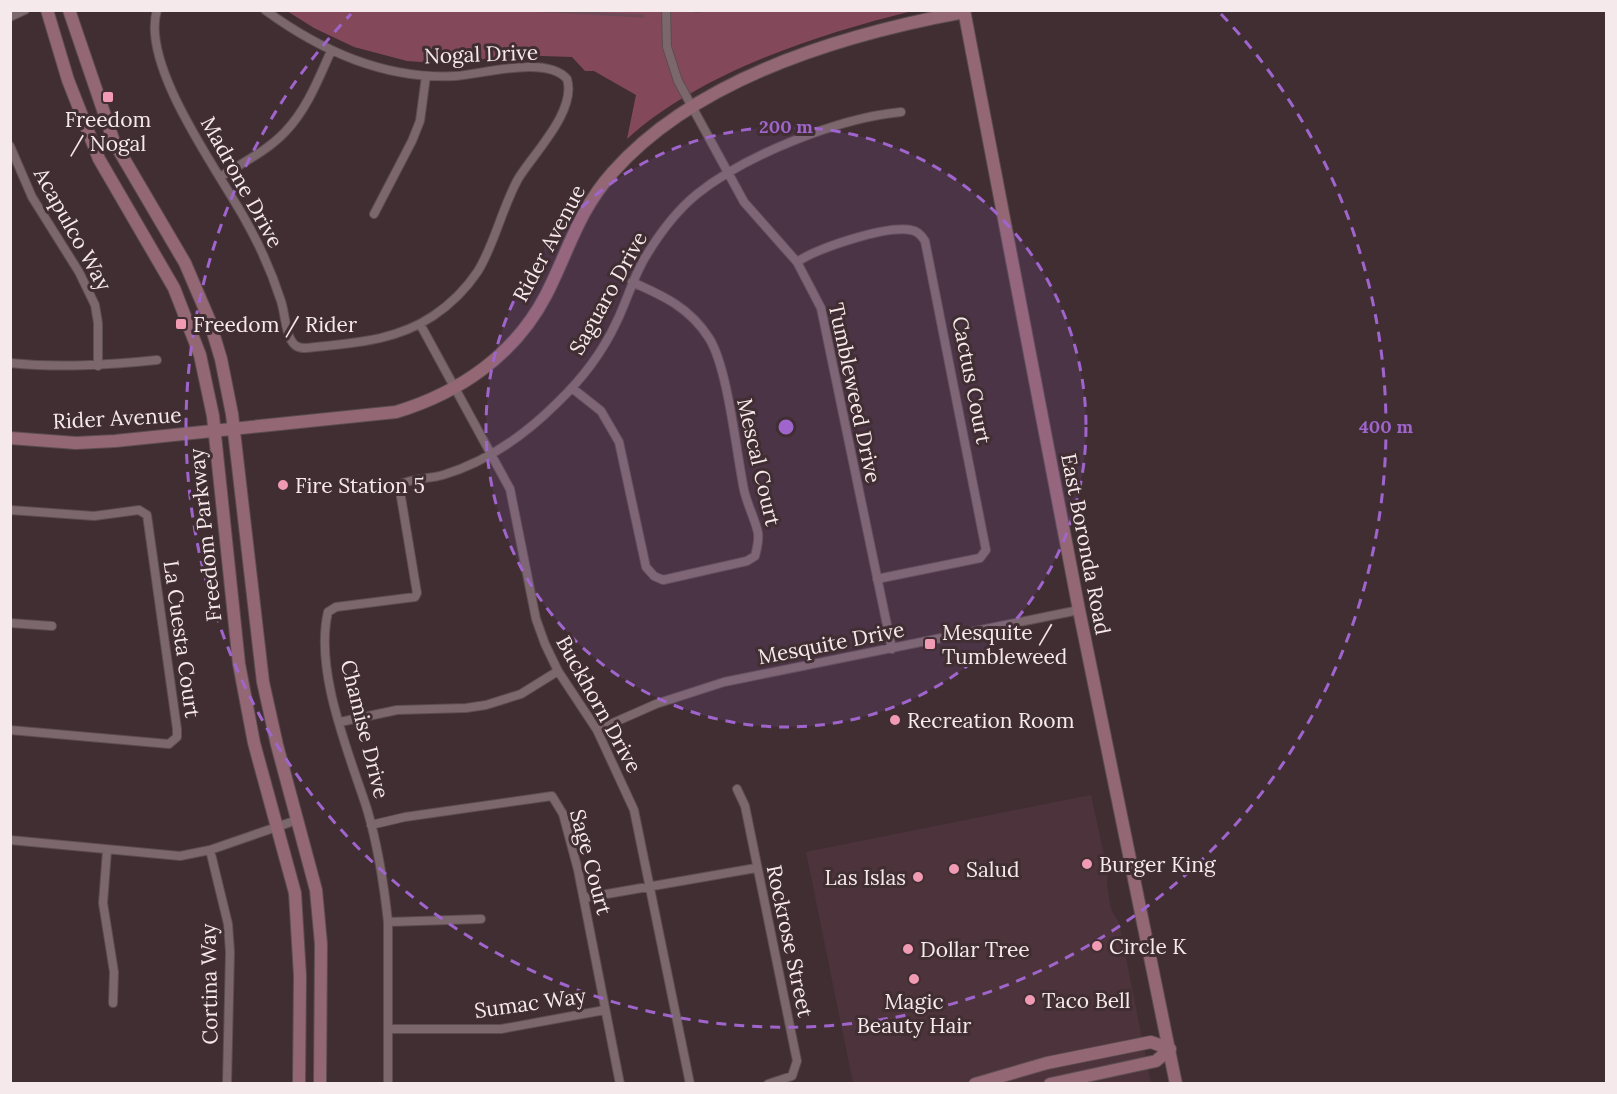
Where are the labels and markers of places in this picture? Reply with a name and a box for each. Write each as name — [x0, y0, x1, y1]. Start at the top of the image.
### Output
marker: Freedom / Nogal — [101, 90, 115, 104]
place label: Freedom / Nogal — [65, 106, 151, 157]
place label: Freedom / Rider — [193, 311, 357, 338]
marker: Freedom / Rider — [174, 317, 188, 331]
centre of rings — [776, 417, 796, 437]
place label: Fire Station 5 — [295, 472, 425, 499]
marker: Fire Station 5 — [276, 478, 290, 492]
place label: Mesquite / Tumbleweed — [942, 619, 1067, 670]
marker: Mesquite / Tumbleweed — [923, 637, 937, 651]
place label: Recreation Room — [907, 707, 1075, 734]
marker: Recreation Room — [888, 713, 902, 727]
place label: Burger King — [1099, 851, 1216, 878]
place label: Salud — [966, 856, 1020, 883]
marker: Burger King — [1080, 857, 1094, 871]
marker: Salud — [947, 862, 961, 876]
place label: Las Islas — [824, 864, 906, 891]
marker: Las Islas — [911, 870, 925, 884]
place label: Circle K — [1109, 933, 1187, 960]
place label: Dollar Tree — [920, 936, 1030, 963]
marker: Circle K — [1090, 939, 1104, 953]
marker: Dollar Tree — [901, 942, 915, 956]
marker: Magic Beauty Hair — [907, 972, 921, 986]
place label: Taco Bell — [1042, 987, 1131, 1014]
place label: Magic Beauty Hair — [857, 988, 971, 1039]
marker: Taco Bell — [1023, 993, 1037, 1007]

